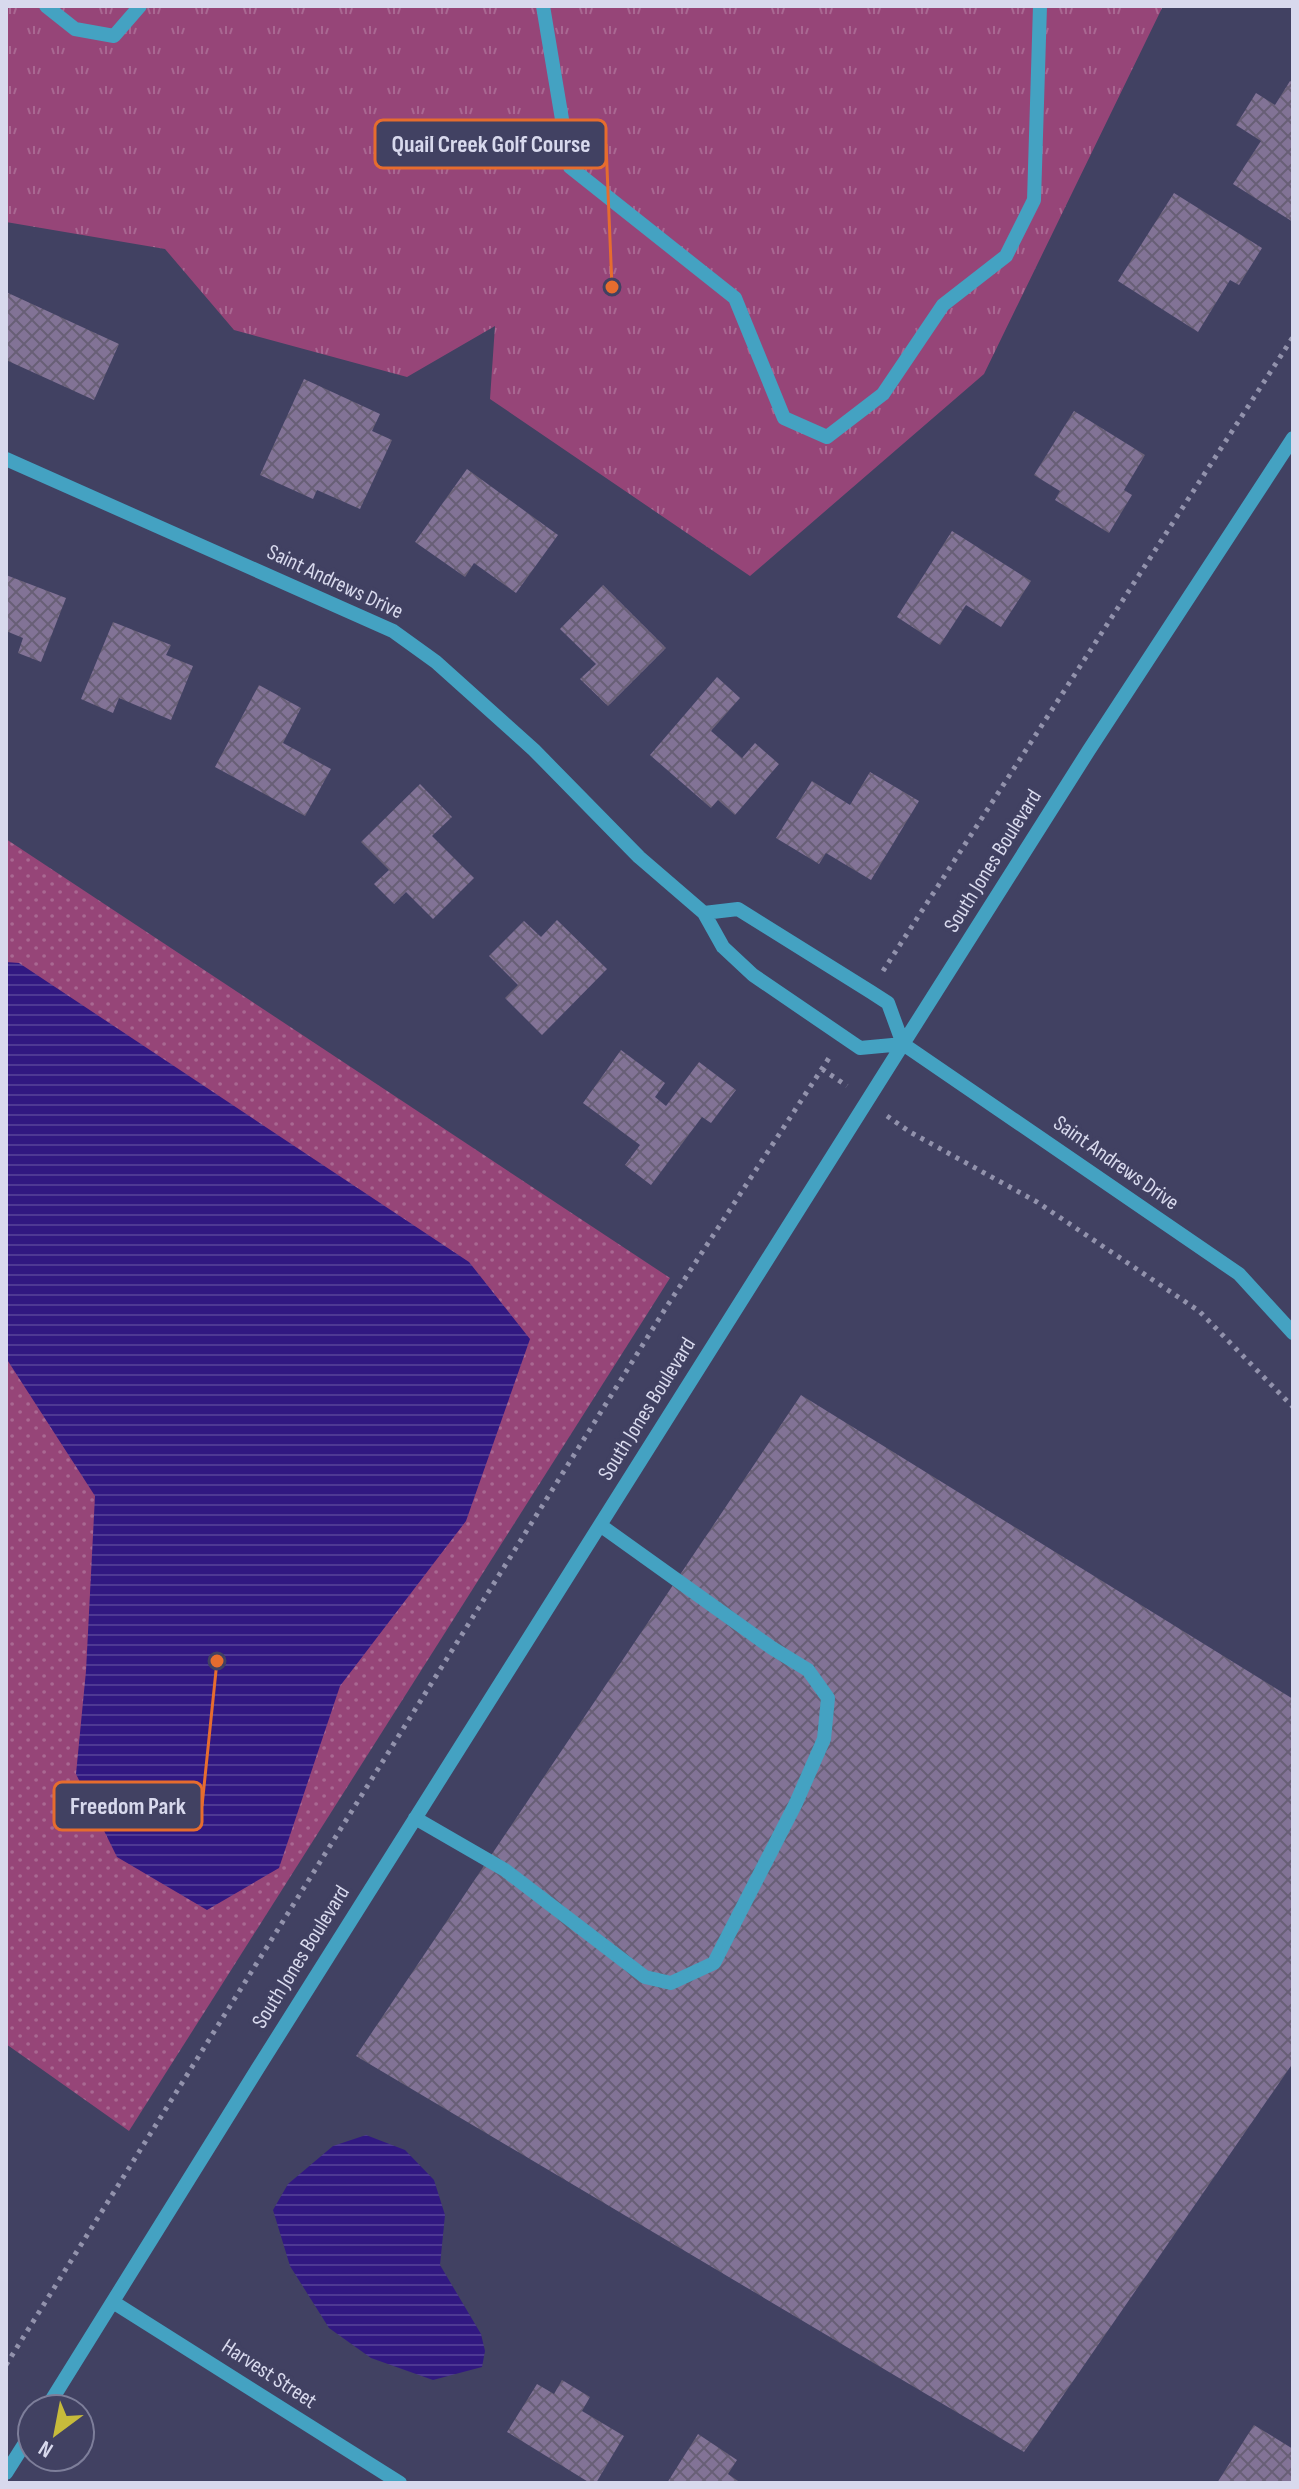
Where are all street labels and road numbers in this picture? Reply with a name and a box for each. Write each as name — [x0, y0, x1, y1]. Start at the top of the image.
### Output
street label: Saint Andrews Drive — [263, 539, 407, 625]
street label: South Jones Boulevard — [938, 785, 1048, 937]
street label: Saint Andrews Drive — [1048, 1110, 1184, 1216]
street label: South Jones Boulevard — [592, 1333, 702, 1485]
street label: South Jones Boulevard — [246, 1881, 356, 2033]
street label: Harvest Street — [216, 2333, 322, 2415]

